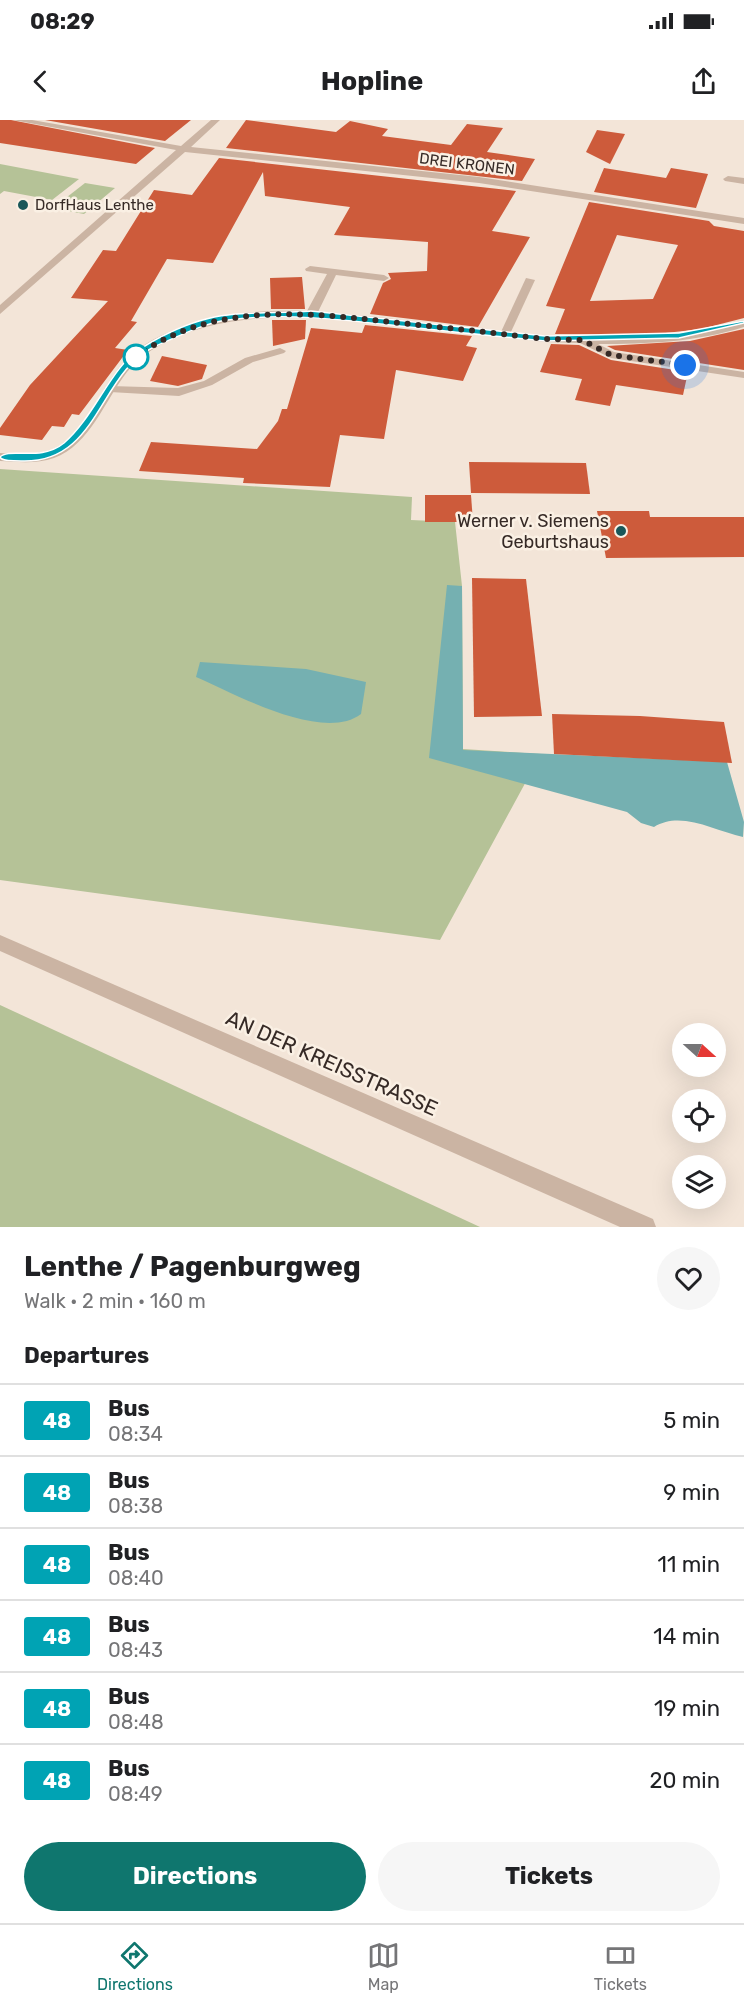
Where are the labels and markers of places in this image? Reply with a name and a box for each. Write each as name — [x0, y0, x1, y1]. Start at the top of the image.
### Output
place label: DorfHaus Lenthe — [35, 196, 154, 214]
marker: DorfHaus Lenthe — [16, 198, 30, 212]
unlabelled marker — [123, 344, 149, 370]
place label: Werner v. Siemens Geburtshaus — [457, 510, 609, 553]
marker: Werner v. Siemens Geburtshaus — [614, 524, 628, 538]

